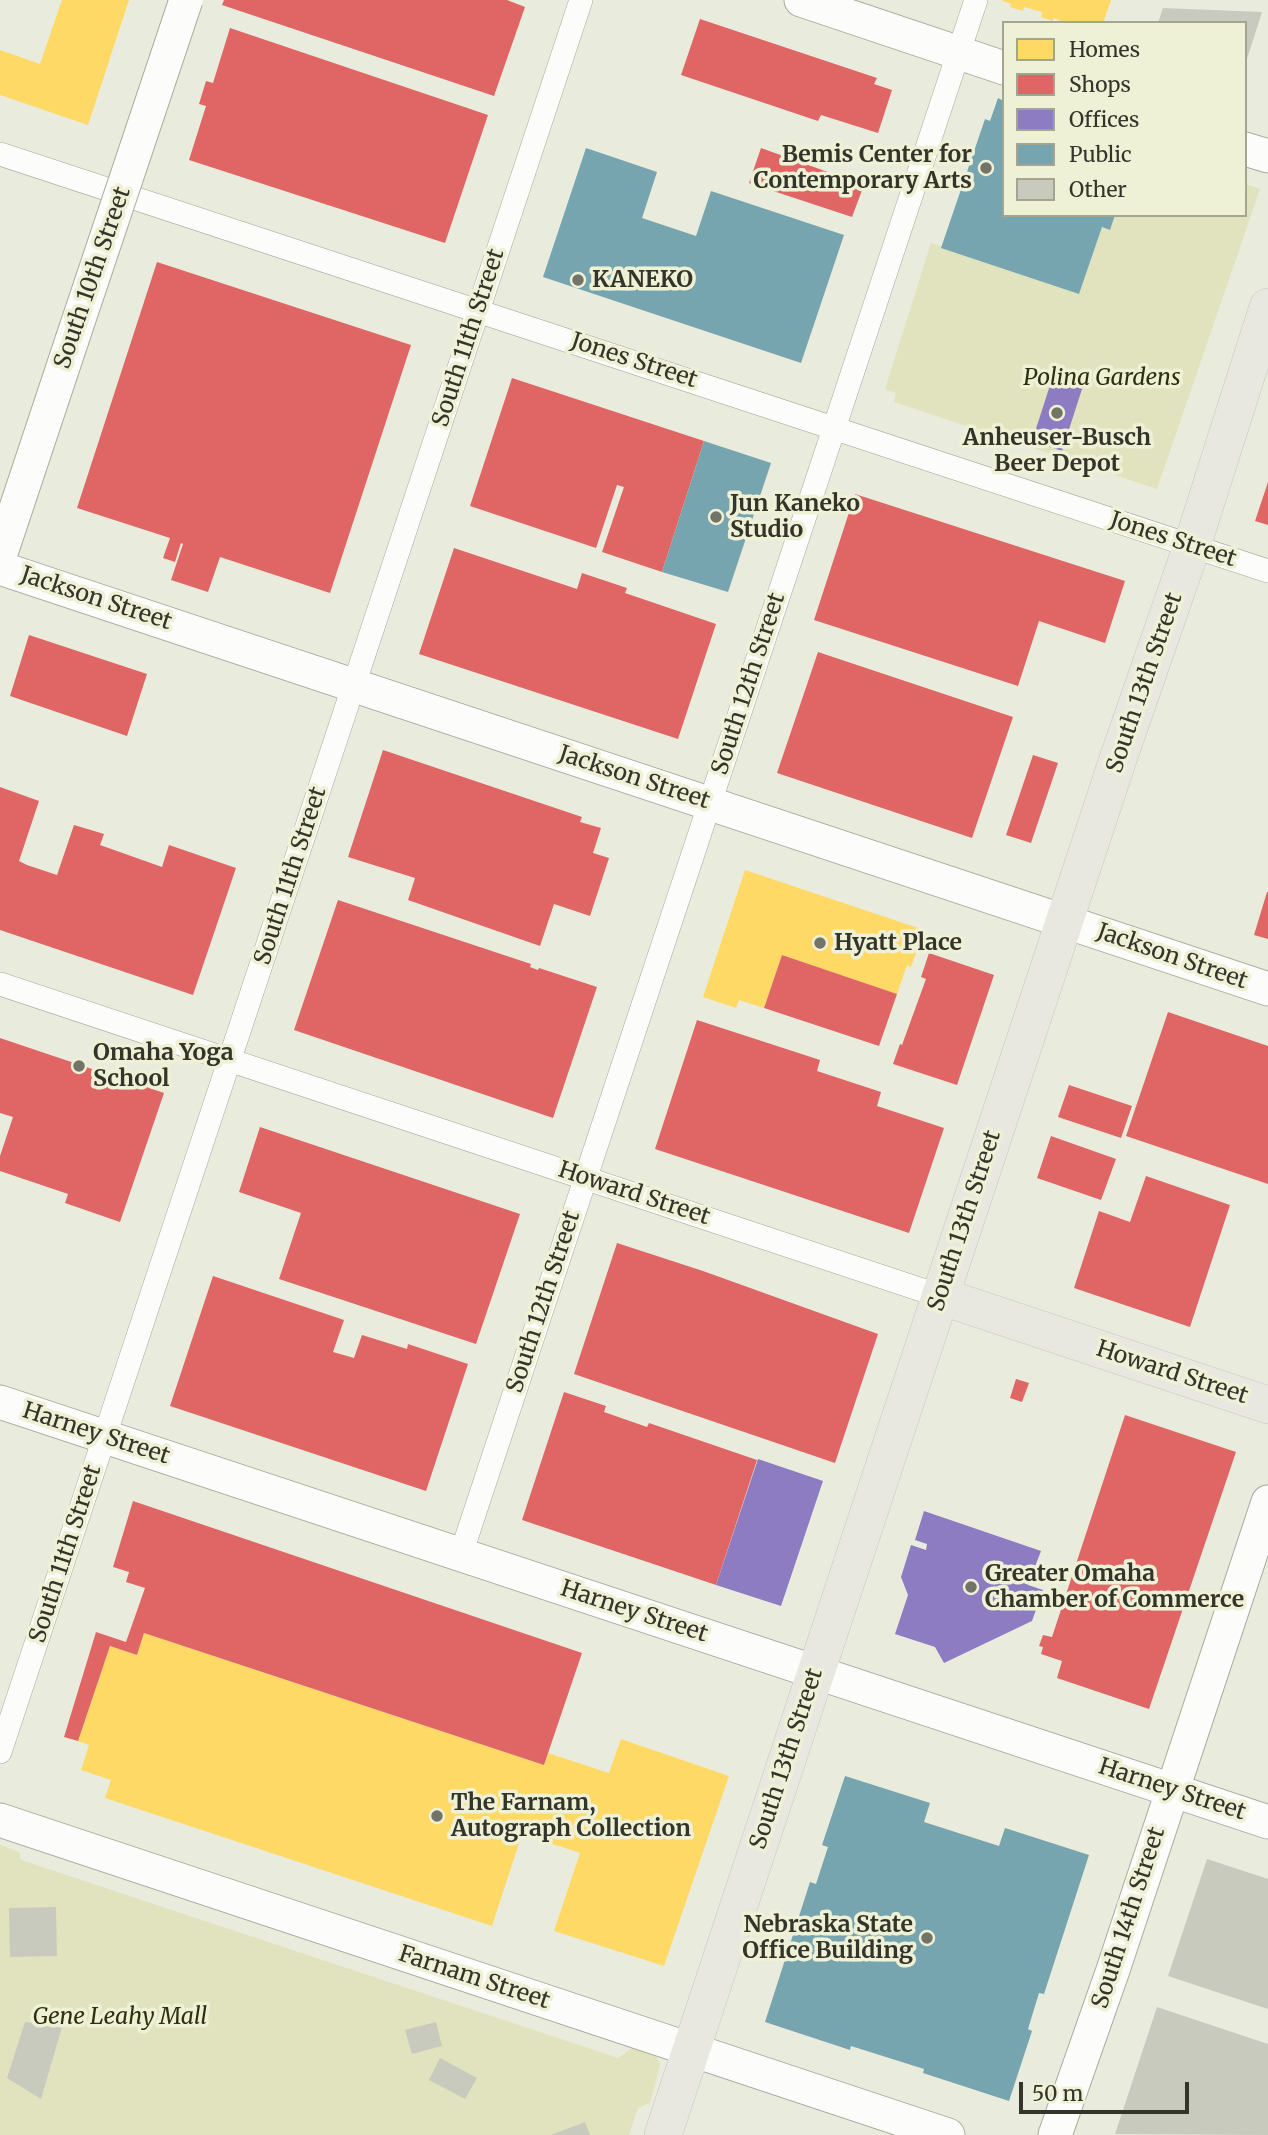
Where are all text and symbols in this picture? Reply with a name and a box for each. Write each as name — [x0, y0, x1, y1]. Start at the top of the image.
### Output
legend — [1002, 21, 1247, 217]
text: Homes — [1069, 36, 1140, 63]
text: Shops — [1069, 71, 1131, 98]
text: Offices — [1069, 106, 1139, 133]
place label: Bemis Center for Contemporary Arts — [754, 141, 972, 195]
text: Public — [1069, 141, 1132, 168]
marker: Bemis Center for Contemporary Arts — [978, 160, 994, 176]
text: Other — [1069, 176, 1127, 203]
street label: South 10th Street — [49, 183, 137, 373]
street label: South 11th Street — [427, 245, 511, 431]
place label: KANEKO — [592, 266, 693, 294]
marker: KANEKO — [570, 272, 586, 288]
street label: Jones Street — [567, 328, 701, 394]
park label: Polina Gardens — [1023, 364, 1181, 392]
marker: Anheuser-Busch Beer Depot — [1049, 405, 1065, 421]
place label: Anheuser-Busch Beer Depot — [963, 424, 1151, 478]
place label: Jun Kaneko Studio — [730, 490, 860, 544]
street label: Jones Street — [1106, 507, 1240, 573]
marker: Jun Kaneko Studio — [708, 509, 724, 525]
street label: Jackson Street — [17, 562, 175, 636]
street label: South 12th Street — [707, 589, 791, 779]
street label: South 13th Street — [1101, 589, 1189, 777]
street label: Jackson Street — [555, 741, 713, 815]
street label: South 11th Street — [249, 783, 333, 969]
street label: Jackson Street — [1093, 918, 1251, 996]
place label: Hyatt Place — [834, 929, 962, 957]
marker: Hyatt Place — [812, 935, 828, 951]
place label: Omaha Yoga School — [93, 1039, 234, 1093]
marker: Omaha Yoga School — [71, 1058, 87, 1074]
street label: South 13th Street — [923, 1127, 1007, 1315]
street label: Howard Street — [555, 1156, 713, 1232]
street label: South 12th Street — [502, 1207, 586, 1397]
street label: Howard Street — [1093, 1335, 1251, 1411]
street label: Harney Street — [19, 1397, 173, 1471]
street label: South 11th Street — [24, 1461, 108, 1647]
place label: Greater Omaha Chamber of Commerce — [985, 1560, 1244, 1614]
street label: Harney Street — [557, 1575, 711, 1649]
marker: Greater Omaha Chamber of Commerce — [963, 1579, 979, 1595]
street label: South 13th Street — [745, 1665, 829, 1853]
street label: Harney Street — [1095, 1753, 1249, 1827]
place label: The Farnam, Autograph Collection — [451, 1789, 691, 1843]
marker: The Farnam, Autograph Collection — [429, 1808, 445, 1824]
street label: South 14th Street — [1087, 1824, 1171, 2012]
place label: Nebraska State Office Building — [742, 1911, 913, 1965]
marker: Nebraska State Office Building — [919, 1930, 935, 1946]
street label: Farnam Street — [395, 1941, 553, 2015]
park label: Gene Leahy Mall — [33, 2003, 207, 2031]
scale bar — [1023, 2068, 1193, 2112]
text: 50 m — [1032, 2080, 1083, 2107]

